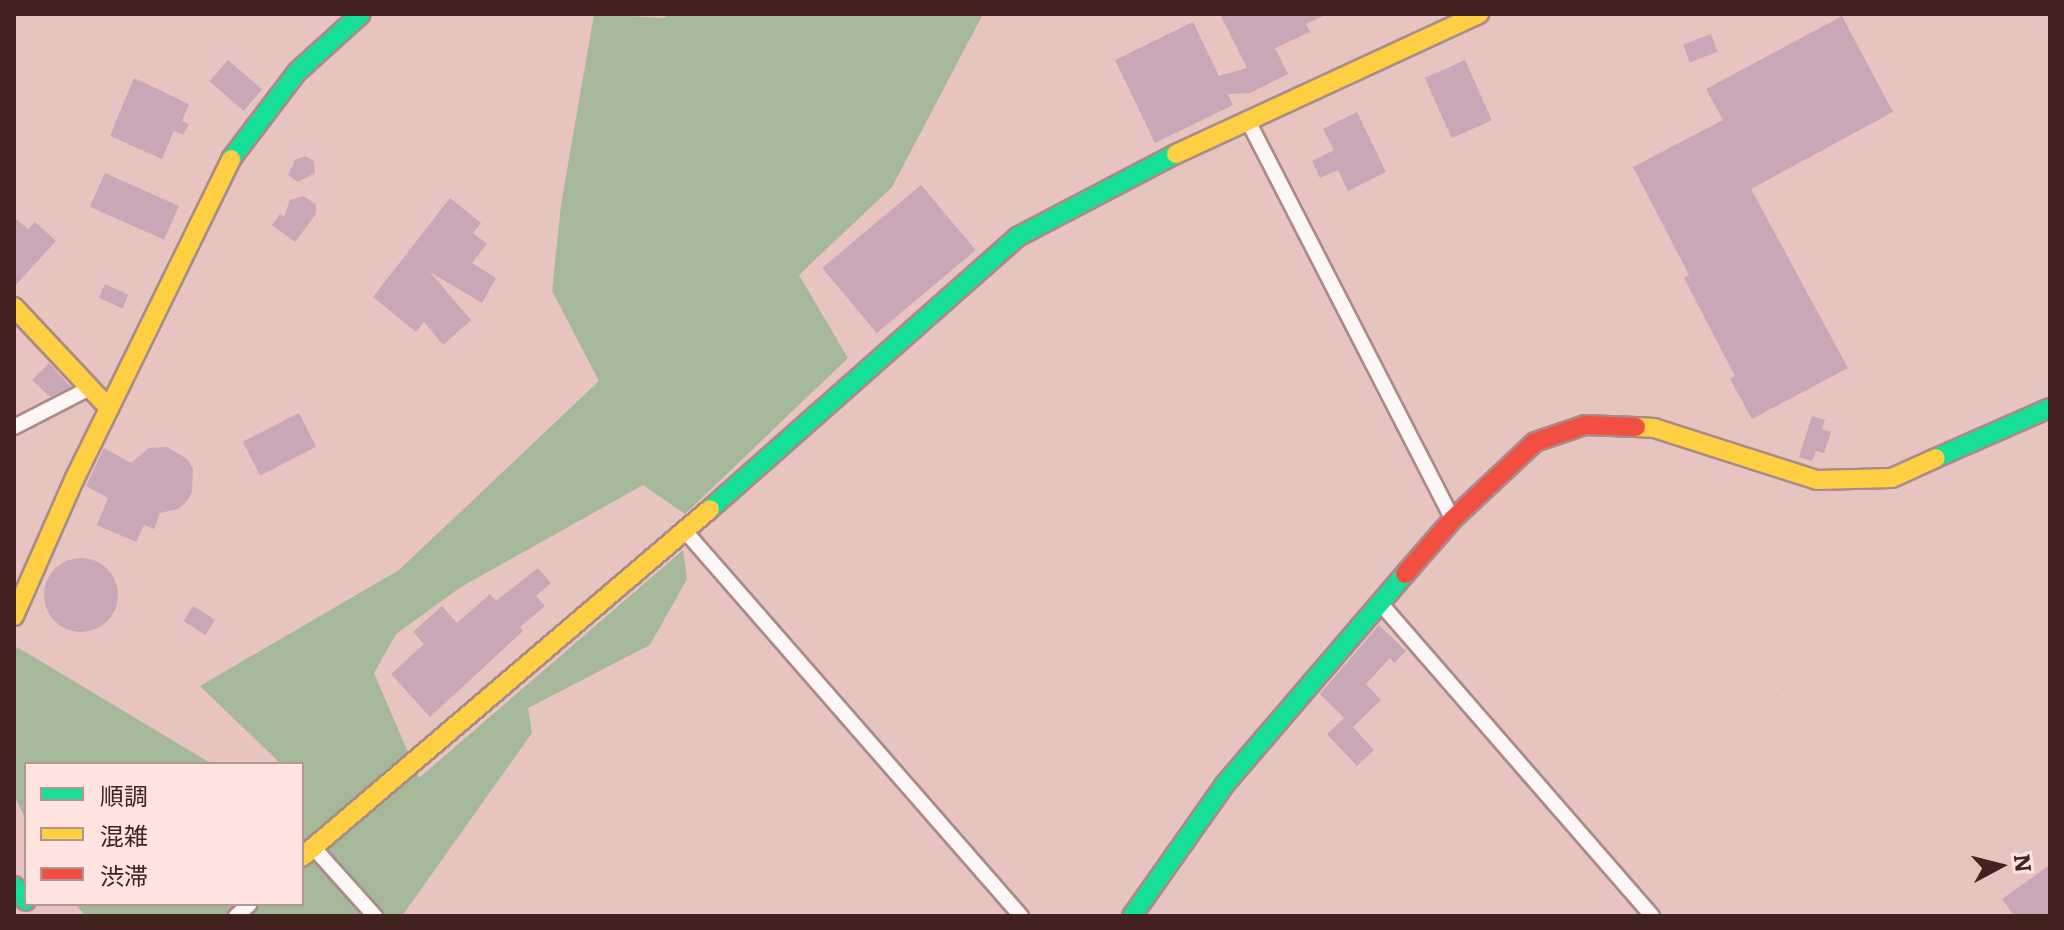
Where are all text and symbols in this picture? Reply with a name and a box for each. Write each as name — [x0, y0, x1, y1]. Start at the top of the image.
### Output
legend — [24, 762, 304, 906]
text: 順調 — [100, 777, 148, 812]
text: 混雑 — [100, 817, 148, 852]
north arrow — [1960, 826, 2040, 906]
text: N — [2007, 852, 2042, 874]
text: 渋滞 — [100, 857, 148, 892]

